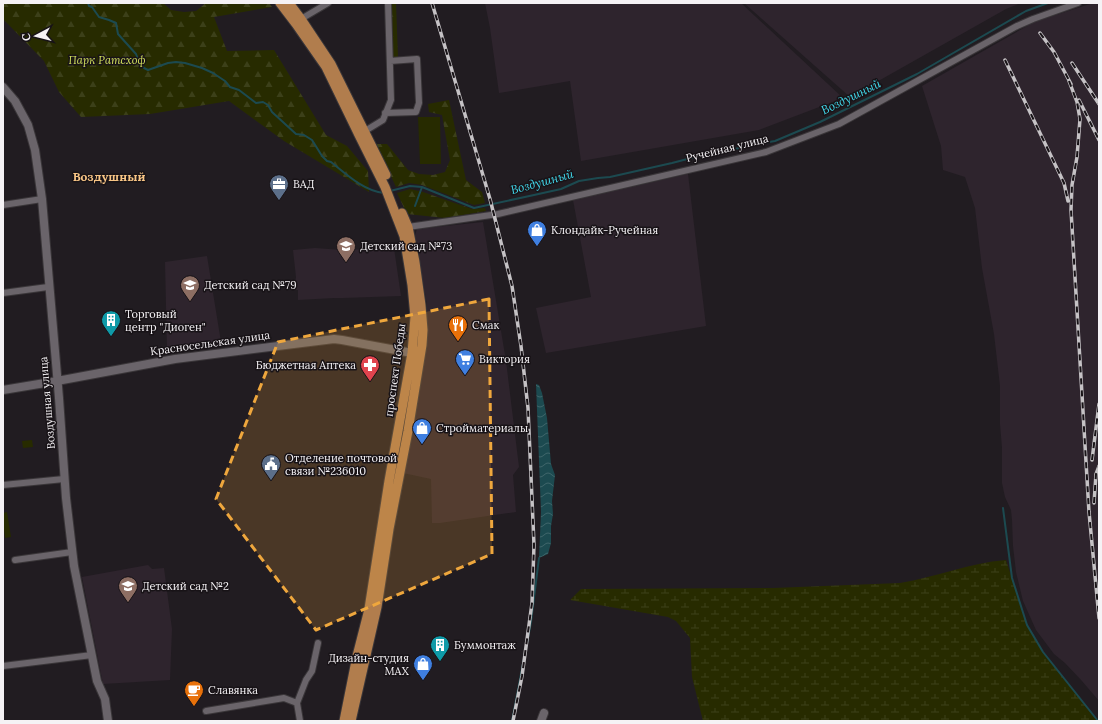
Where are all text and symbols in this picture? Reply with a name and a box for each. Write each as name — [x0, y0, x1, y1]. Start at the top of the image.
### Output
north arrow — [16, 16, 56, 56]
text: С — [19, 32, 33, 42]
park label: Парк Ратсхоф — [69, 53, 146, 67]
water label: Воздушный — [819, 75, 884, 117]
street label: Ручейная улица — [684, 131, 770, 165]
water label: Воздушный — [509, 166, 576, 197]
district label: Воздушный — [73, 169, 145, 184]
office icon: ВАД — [268, 173, 290, 201]
place label: ВАД — [293, 177, 315, 191]
shop icon: Клондайк-Ручейная — [526, 219, 548, 247]
place label: Клондайк-Ручейная — [551, 223, 658, 237]
school or university icon: Детский сад №73 — [335, 235, 357, 263]
place label: Детский сад №73 — [360, 239, 452, 253]
school or university icon: Детский сад №79 — [179, 274, 201, 302]
place label: Детский сад №79 — [204, 278, 297, 292]
place label: Торговый центр "Диоген" — [125, 307, 206, 334]
building icon: Торговый центр "Диоген" — [100, 309, 122, 337]
restaurant icon: Смак — [447, 314, 469, 342]
place label: Смак — [472, 318, 499, 332]
street label: проспект Победы — [382, 323, 408, 417]
street label: Красносельская улица — [149, 328, 271, 358]
supermarket icon: Виктория — [454, 348, 476, 376]
place label: Виктория — [479, 352, 530, 366]
pharmacy icon: Бюджетная Аптека — [359, 354, 381, 382]
street label: Воздушная улица — [36, 356, 58, 450]
place label: Бюджетная Аптека — [256, 358, 356, 372]
shop icon: Стройматериалы — [411, 417, 433, 445]
place label: Стройматериалы — [436, 421, 528, 435]
place label: Отделение почтовой связи №236010 — [285, 451, 397, 478]
public building icon: Отделение почтовой связи №236010 — [260, 453, 282, 481]
school or university icon: Детский сад №2 — [117, 575, 139, 603]
place label: Детский сад №2 — [142, 579, 229, 593]
building icon: Буммонтаж — [429, 634, 451, 662]
place label: Буммонтаж — [454, 638, 516, 652]
place label: Дизайн-студия МAX — [328, 651, 410, 678]
shop icon: Дизайн-студия МAX — [412, 653, 434, 681]
cafe icon: Славянка — [183, 679, 205, 707]
place label: Славянка — [208, 683, 258, 697]

